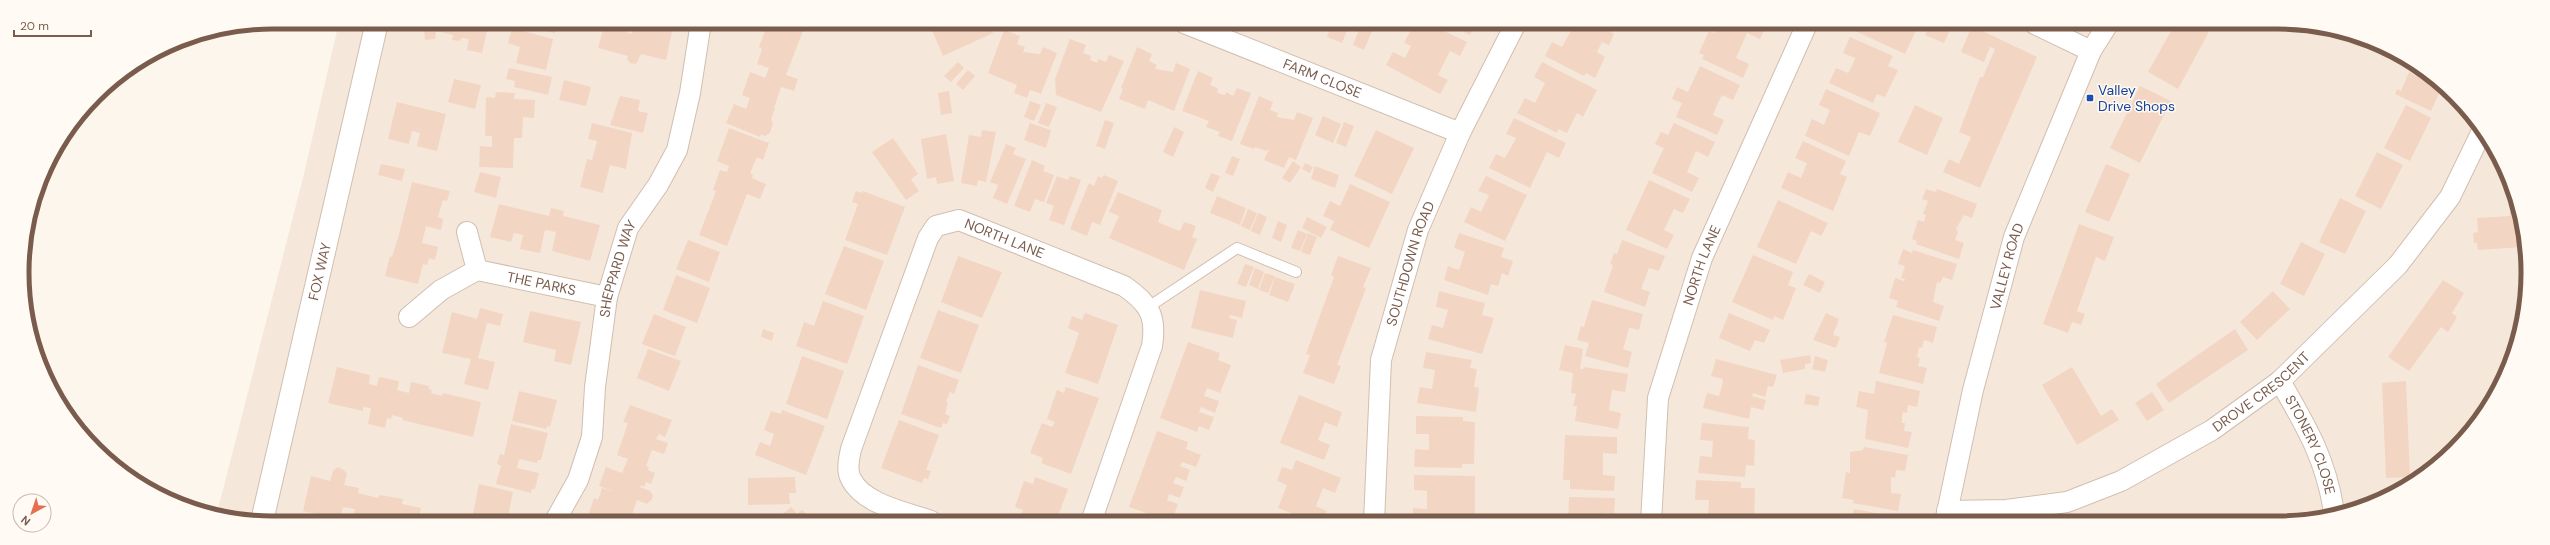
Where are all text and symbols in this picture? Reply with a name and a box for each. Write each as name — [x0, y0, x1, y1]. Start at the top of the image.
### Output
scale bar — [14, 12, 91, 38]
text: 20 m — [20, 18, 49, 34]
street label: FARM CLOSE — [1281, 54, 1364, 102]
place label: Valley Drive Shops — [2098, 81, 2175, 115]
marker: Valley Drive Shops — [2085, 93, 2095, 103]
street label: SOUTHDOWN ROAD — [1382, 198, 1438, 328]
street label: NORTH LANE — [962, 214, 1047, 262]
street label: SHEPPARD WAY — [595, 216, 640, 318]
street label: VALLEY ROAD — [1986, 220, 2028, 312]
street label: NORTH LANE — [1679, 222, 1725, 308]
street label: FOX WAY — [304, 241, 335, 302]
street label: THE PARKS — [506, 267, 578, 299]
street label: DROVE CRESCENT — [2209, 348, 2314, 436]
street label: STONERY CLOSE — [2281, 392, 2339, 496]
north arrow — [12, 493, 52, 533]
text: N — [18, 513, 33, 529]

